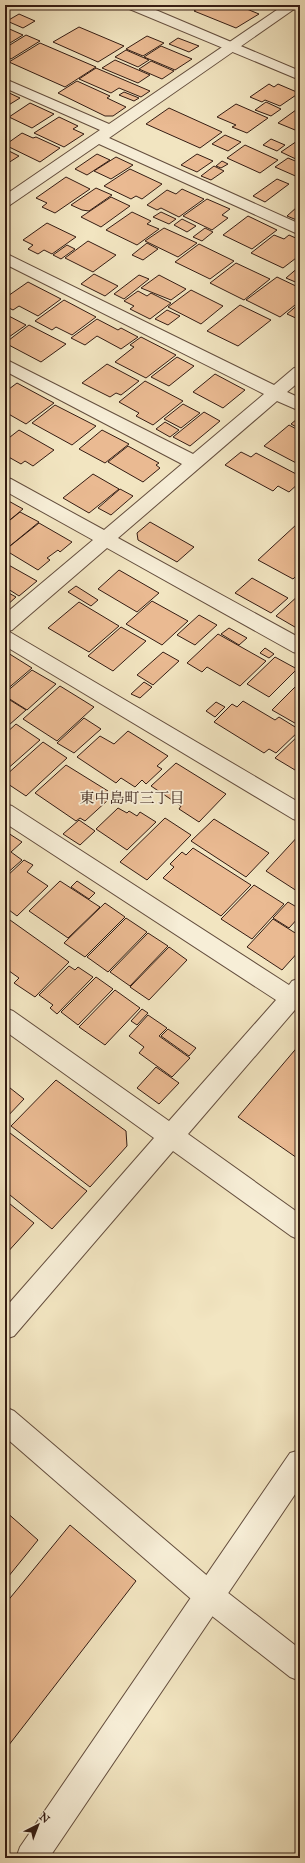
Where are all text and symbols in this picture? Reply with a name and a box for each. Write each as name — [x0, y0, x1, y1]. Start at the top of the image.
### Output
district label: 東中島町三丁目 — [79, 789, 185, 807]
north arrow — [18, 1805, 58, 1845]
text: N — [37, 1810, 53, 1826]

